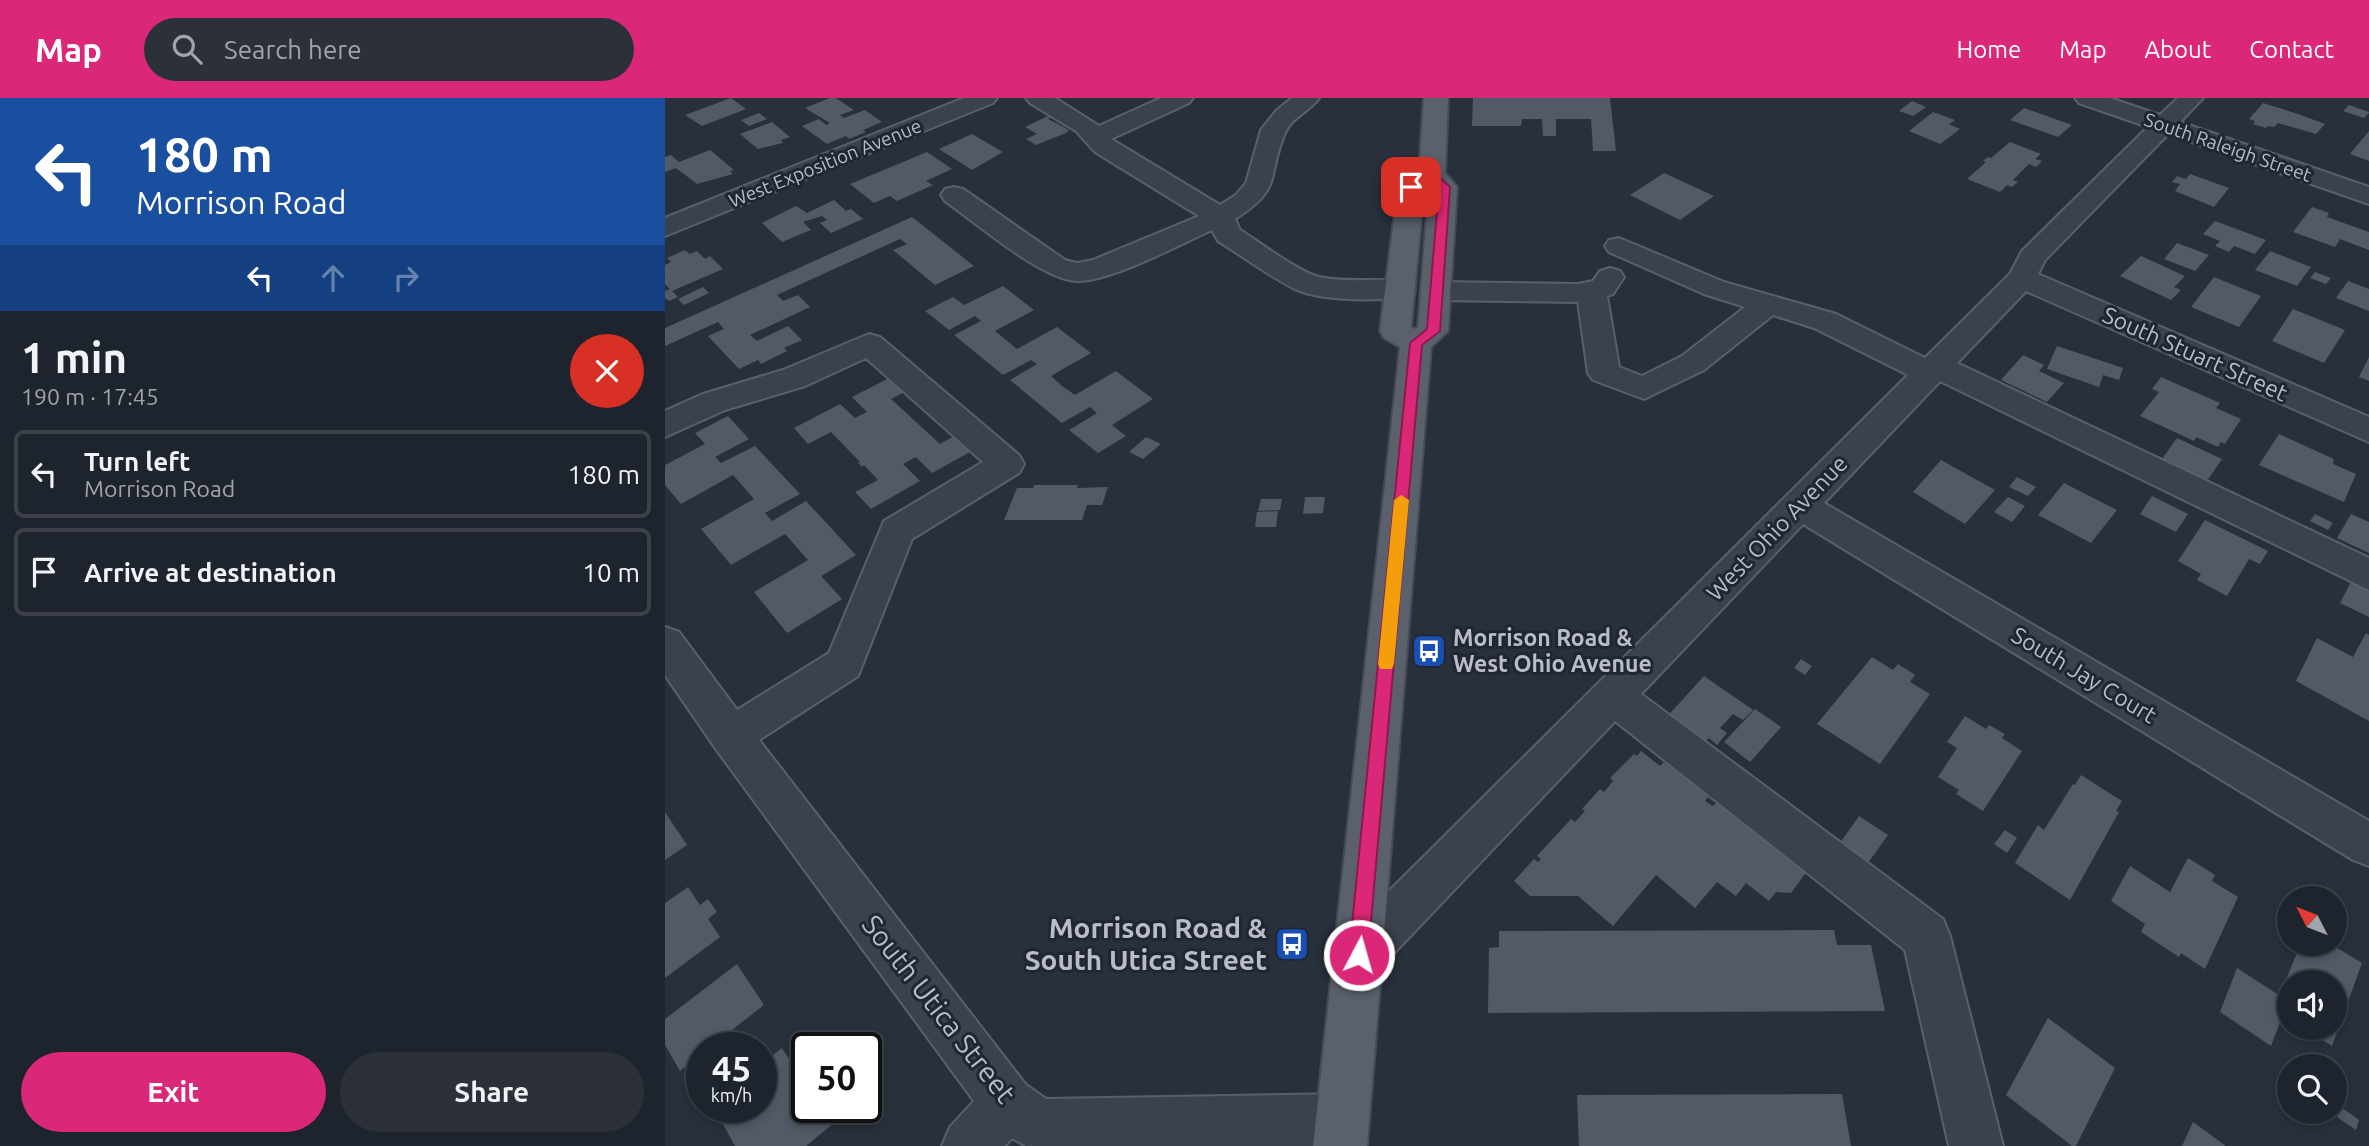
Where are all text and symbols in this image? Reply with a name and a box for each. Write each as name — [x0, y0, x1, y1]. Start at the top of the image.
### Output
search box — [144, 18, 634, 81]
icon: search — [168, 30, 206, 68]
text: Map — [35, 31, 102, 68]
text: Search here — [224, 35, 362, 64]
text: Home — [1956, 36, 2021, 63]
text: Map — [2059, 36, 2106, 63]
text: About — [2144, 36, 2211, 63]
text: Contact — [2249, 36, 2334, 63]
street label: South Raleigh Street — [2141, 108, 2315, 186]
street label: West Exposition Avenue — [725, 114, 925, 212]
icon: left — [21, 126, 112, 217]
text: 180 m — [136, 126, 273, 181]
pin — [1381, 157, 1441, 217]
icon: arrive — [1392, 168, 1430, 206]
text: Morrison Road — [136, 184, 347, 220]
icon: left — [241, 259, 279, 297]
icon: ahead — [314, 259, 352, 297]
icon: right — [387, 259, 425, 297]
street label: South Stuart Street — [2099, 302, 2291, 406]
text: 1 min — [21, 334, 127, 381]
button: close — [570, 334, 644, 408]
text: 190 m · 17:45 — [21, 384, 159, 409]
text: Turn left — [84, 447, 190, 476]
street label: West Ohio Avenue — [1701, 450, 1852, 605]
icon: left — [25, 455, 63, 493]
text: 180 m — [568, 460, 640, 489]
text: Morrison Road — [84, 476, 235, 501]
icon: arrive — [25, 553, 63, 591]
text: Arrive at destination — [84, 558, 337, 587]
text: 10 m — [582, 558, 640, 587]
street label: South Jay Court — [2008, 622, 2161, 728]
place label: Morrison Road & West Ohio Avenue — [1453, 625, 1652, 676]
bus stop icon: Morrison Road & West Ohio Avenue — [1410, 632, 1448, 670]
north arrow — [2277, 886, 2347, 956]
map controls — [2277, 886, 2347, 1124]
street label: South Utica Street — [857, 909, 1022, 1109]
place label: Morrison Road & South Utica Street — [1025, 912, 1268, 975]
position arrow — [1322, 918, 1396, 992]
bus stop icon: Morrison Road & South Utica Street — [1273, 925, 1311, 963]
button: sound — [2277, 970, 2347, 1040]
speed limit sign: 50 — [791, 1032, 882, 1123]
text: 45 — [712, 1048, 751, 1088]
button: Exit — [21, 1052, 326, 1132]
button: Share — [340, 1052, 644, 1132]
button: search — [2277, 1054, 2347, 1124]
text: km/h — [711, 1085, 752, 1105]

